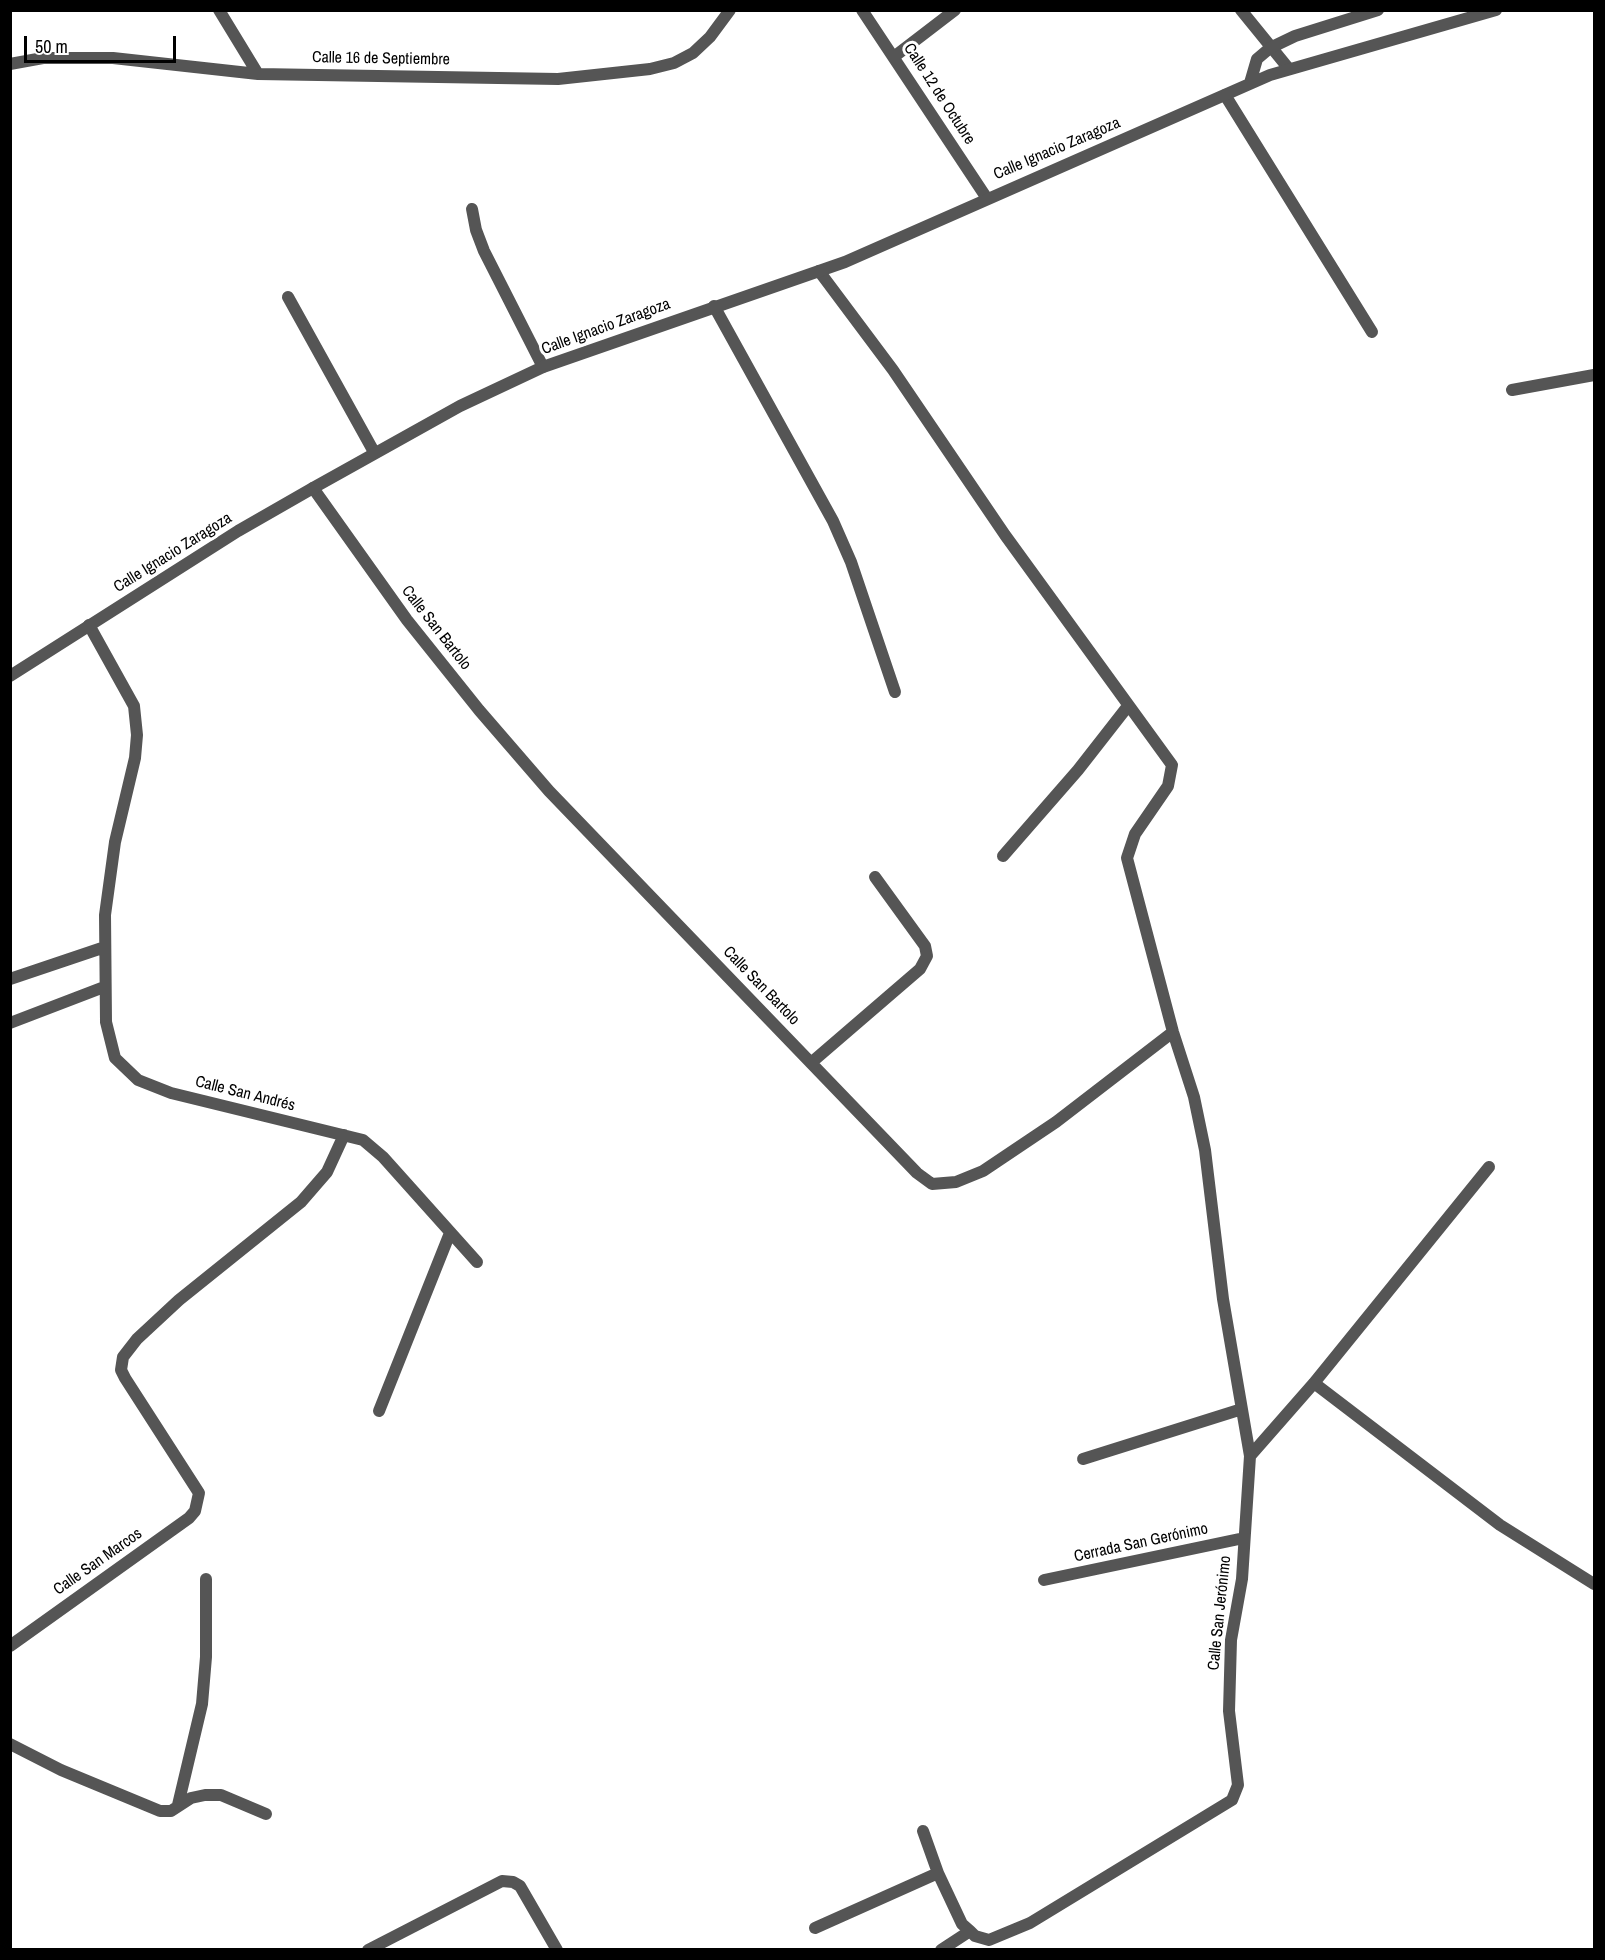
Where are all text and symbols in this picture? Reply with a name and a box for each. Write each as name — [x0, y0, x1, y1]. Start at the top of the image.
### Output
scale bar — [27, 24, 178, 62]
text: 50 m — [35, 34, 68, 59]
street label: Calle 12 de Octubre — [899, 40, 979, 148]
street label: Calle 16 de Septiembre — [312, 48, 450, 70]
street label: Calle Ignacio Zaragoza — [991, 114, 1123, 184]
street label: Calle Ignacio Zaragoza — [539, 295, 673, 359]
street label: Calle Ignacio Zaragoza — [110, 509, 236, 597]
street label: Calle San Bartolo — [397, 582, 475, 674]
street label: Calle San Bartolo — [719, 943, 803, 1029]
street label: Calle San Andrés — [193, 1072, 297, 1116]
street label: Cerrada San Gerónimo — [1072, 1519, 1210, 1567]
street label: Calle San Marcos — [50, 1524, 146, 1600]
street label: Calle San Jerónimo — [1204, 1555, 1236, 1671]

